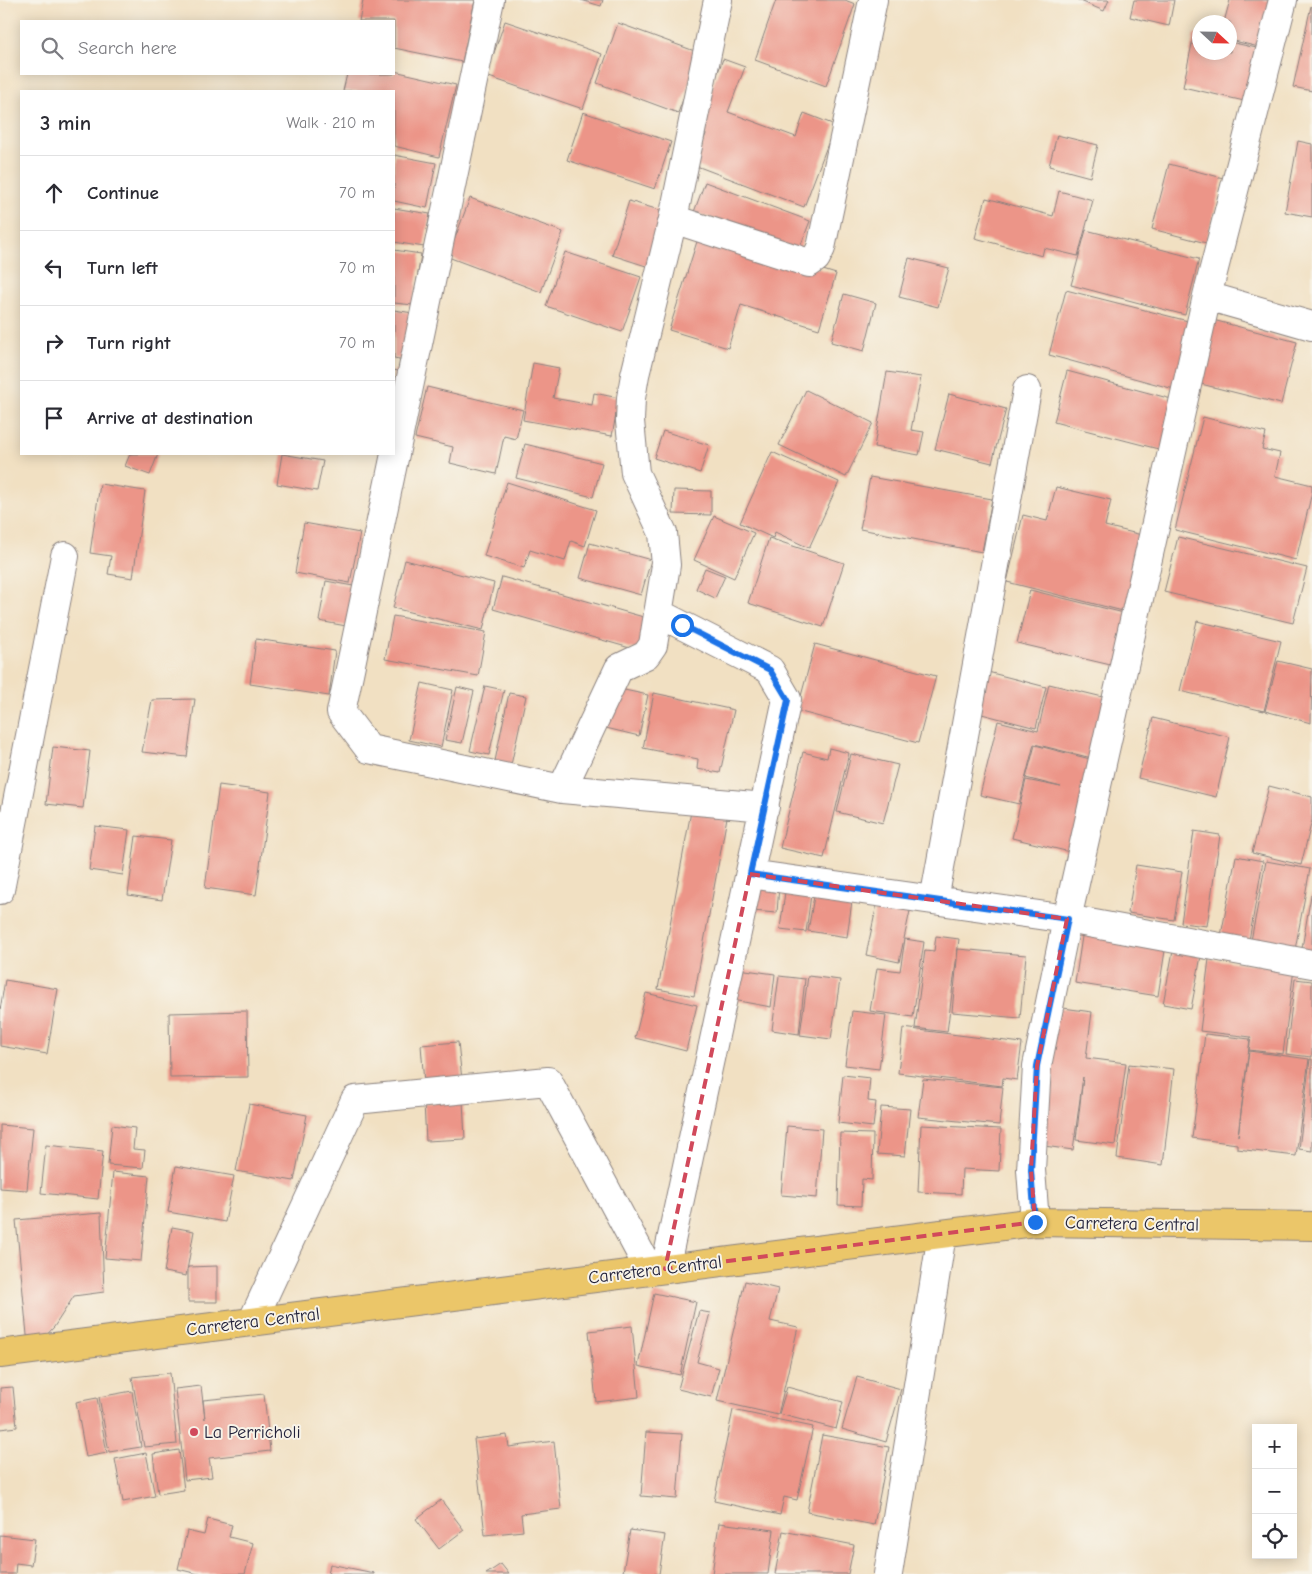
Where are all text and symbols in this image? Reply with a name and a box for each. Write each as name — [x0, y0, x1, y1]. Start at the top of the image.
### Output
north arrow — [1192, 15, 1237, 60]
search box — [20, 20, 395, 75]
icon: search — [38, 34, 66, 62]
text: Search here — [78, 37, 177, 59]
text: 3 min — [40, 111, 91, 135]
text: Walk · 210 m — [286, 114, 375, 132]
icon: ahead — [40, 179, 68, 207]
text: Continue — [87, 182, 159, 204]
text: 70 m — [339, 184, 375, 202]
icon: left — [40, 254, 68, 282]
text: Turn left — [87, 257, 158, 279]
text: 70 m — [339, 259, 375, 277]
icon: right — [40, 329, 68, 357]
text: Turn right — [87, 332, 171, 354]
text: 70 m — [339, 334, 375, 352]
icon: arrive — [40, 404, 68, 432]
text: Arrive at destination — [87, 407, 253, 429]
route start — [671, 614, 694, 637]
route end — [1024, 1211, 1047, 1234]
street label: Carretera Central — [1065, 1212, 1199, 1236]
street label: Carretera Central — [587, 1251, 723, 1289]
street label: Carretera Central — [185, 1303, 321, 1341]
place label: La Perricholi — [204, 1422, 301, 1443]
map controls — [1252, 1424, 1297, 1559]
button: + — [1252, 1424, 1297, 1469]
marker: La Perricholi — [188, 1426, 200, 1438]
button: − — [1252, 1469, 1297, 1514]
button: locate — [1252, 1514, 1297, 1559]

